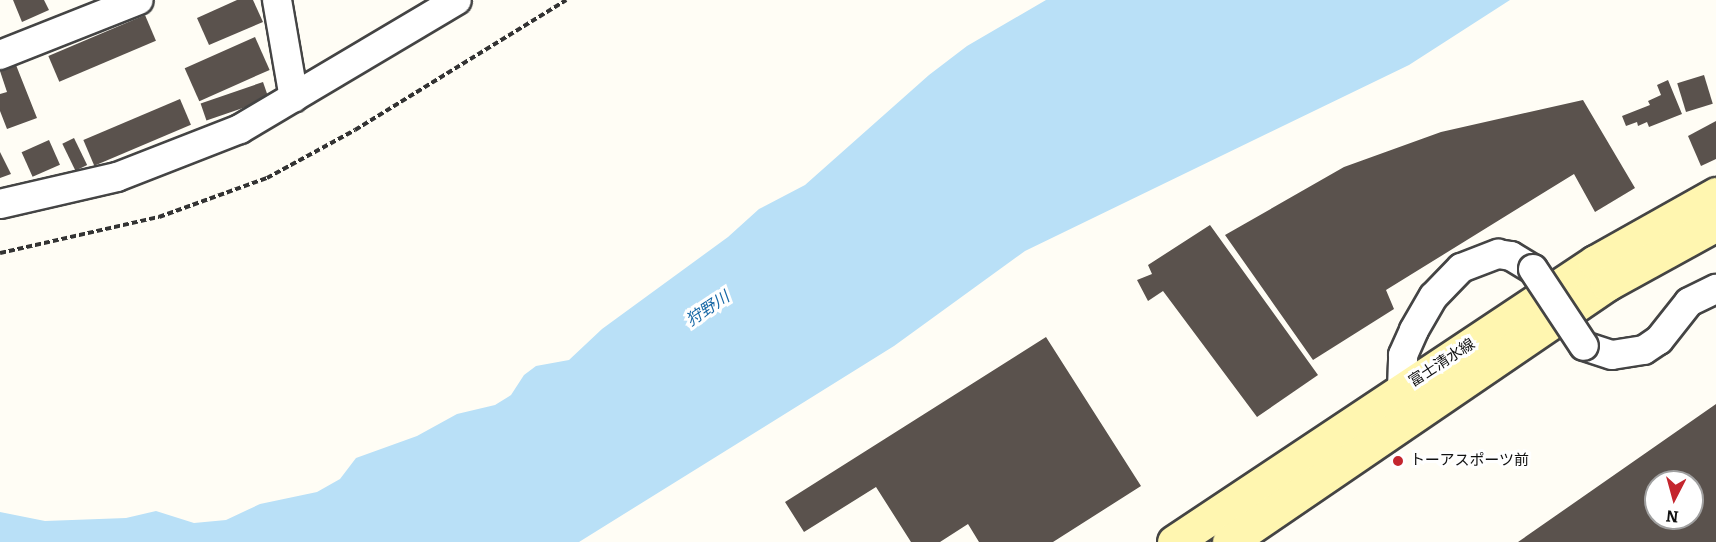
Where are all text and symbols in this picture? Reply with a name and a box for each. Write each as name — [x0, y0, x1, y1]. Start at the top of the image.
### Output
water label: 狩野川 — [683, 288, 733, 330]
street label: 富士清水線 — [1406, 335, 1478, 391]
place label: トーアスポーツ前 — [1410, 452, 1530, 470]
marker: トーアスポーツ前 — [1391, 454, 1405, 468]
north arrow — [1644, 470, 1704, 530]
text: N — [1665, 506, 1679, 527]

